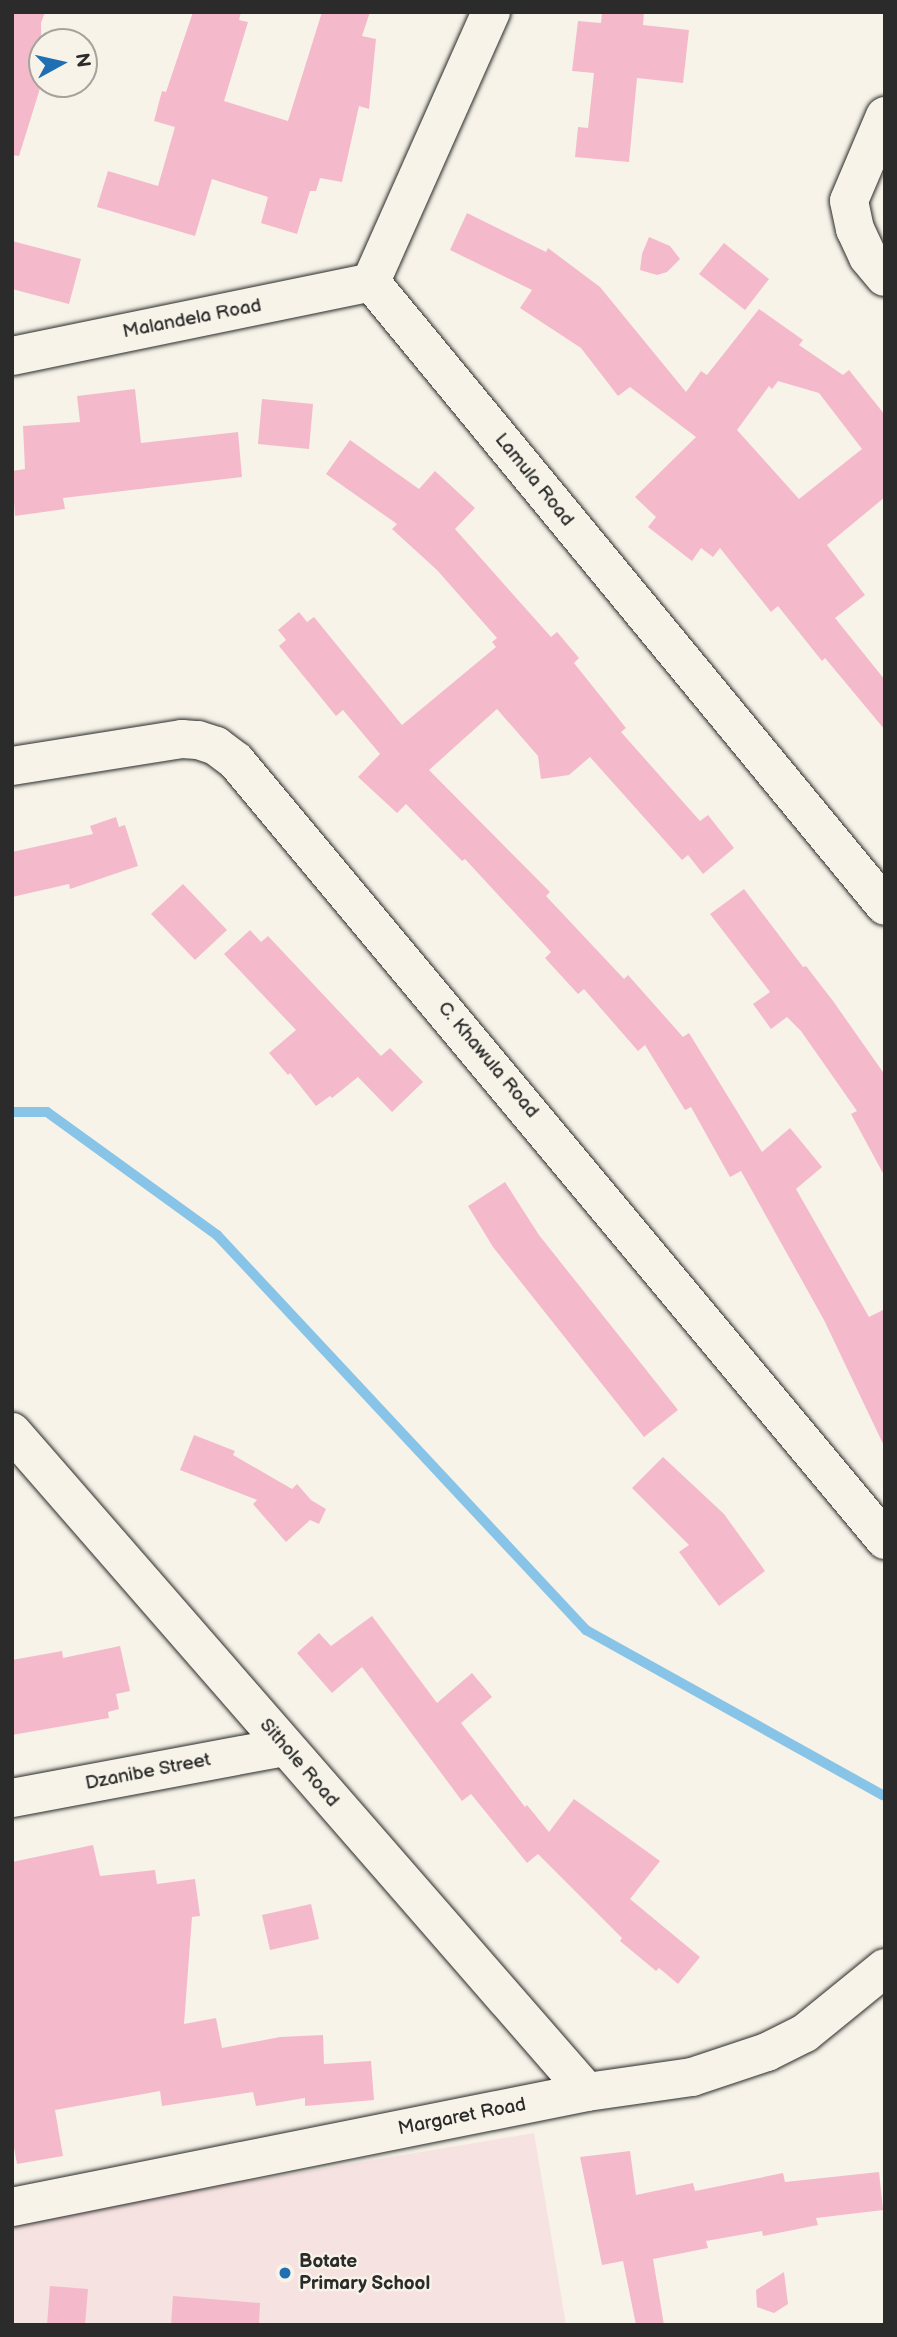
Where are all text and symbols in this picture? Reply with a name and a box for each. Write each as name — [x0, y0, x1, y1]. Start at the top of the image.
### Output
north arrow — [28, 28, 98, 98]
text: N — [70, 52, 95, 69]
street label: Malandela Road — [121, 294, 263, 344]
street label: Lamula Road — [490, 429, 578, 531]
street label: C. Khawula Road — [433, 997, 543, 1123]
street label: Sithole Road — [254, 1714, 344, 1812]
street label: Dzanibe Street — [83, 1749, 213, 1795]
street label: Margaret Road — [396, 2093, 528, 2141]
place label: Botate Primary School — [299, 2251, 431, 2295]
marker: Botate Primary School — [277, 2265, 293, 2281]

